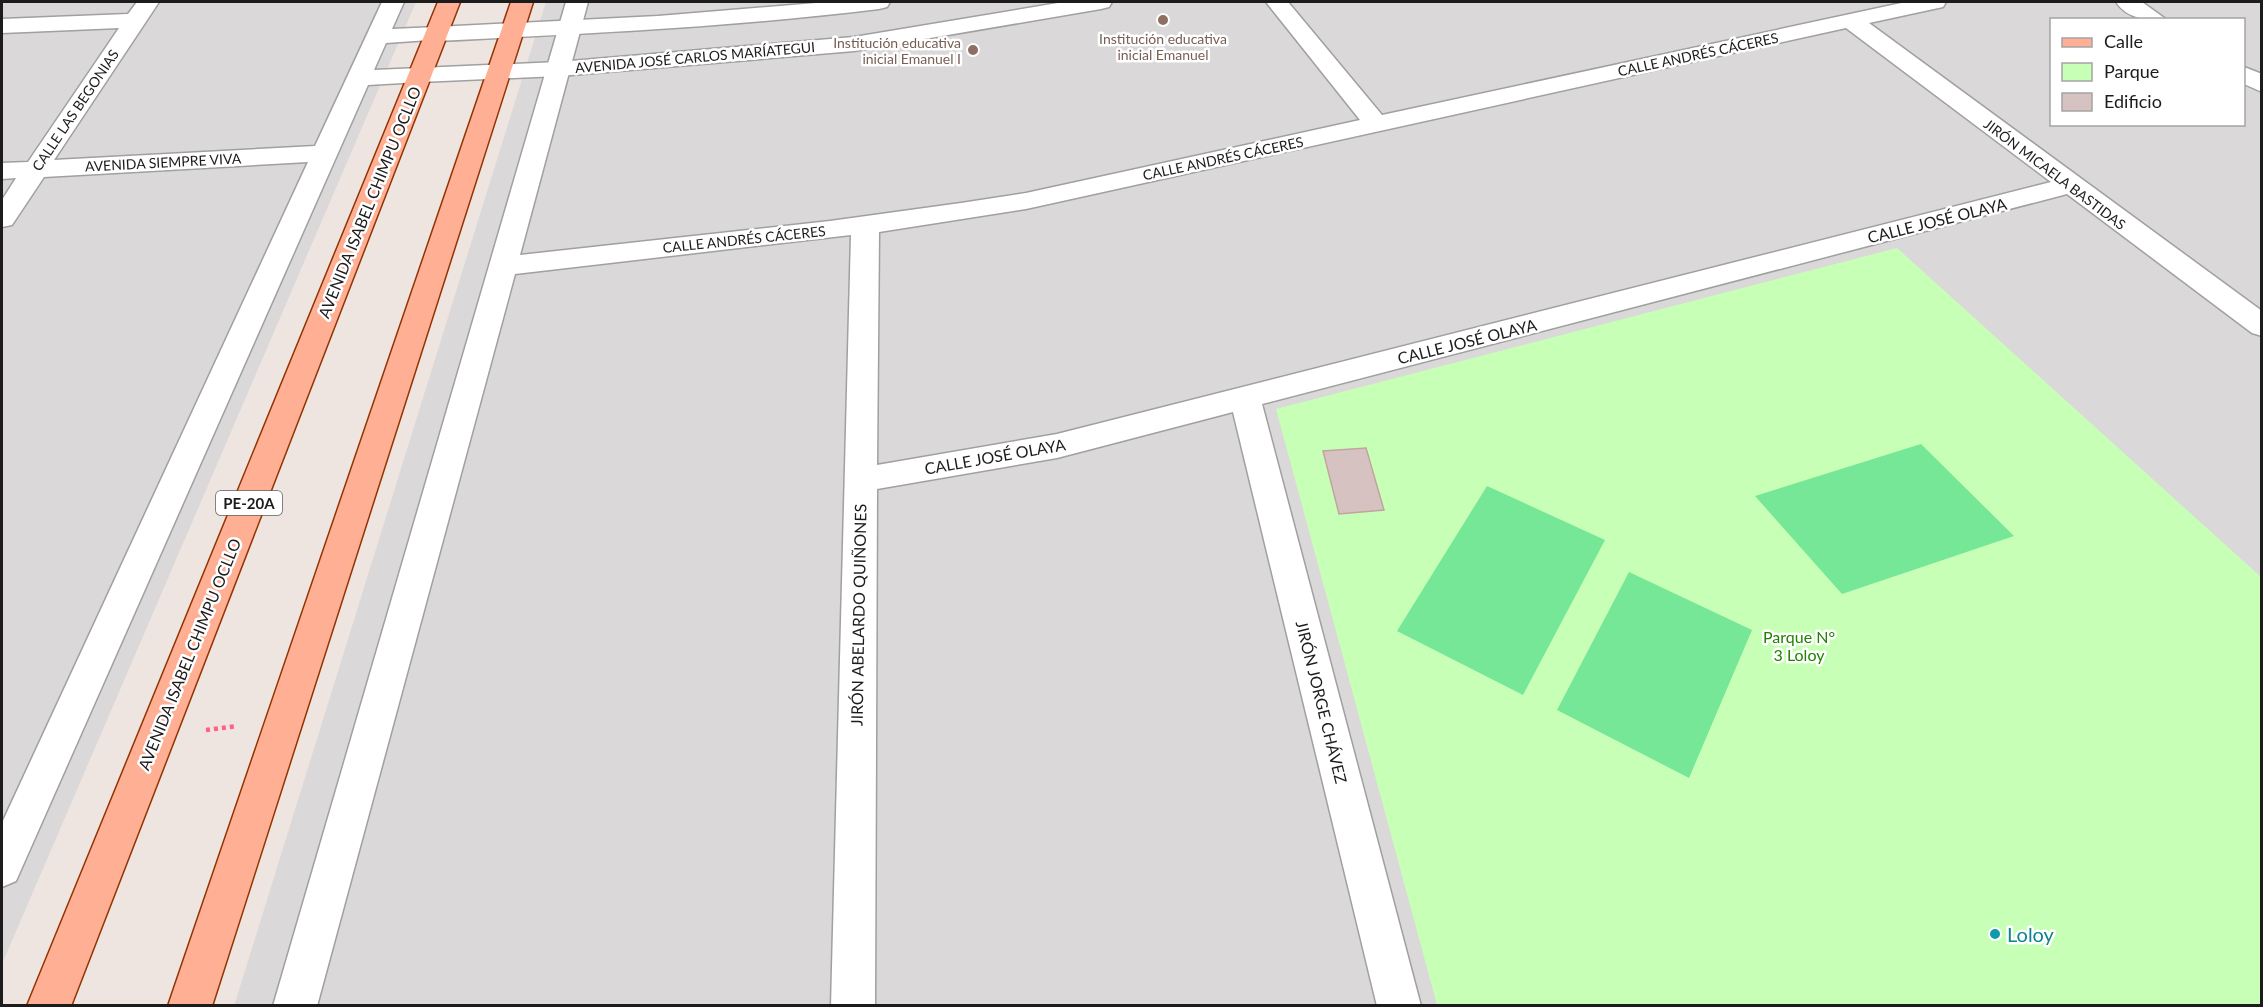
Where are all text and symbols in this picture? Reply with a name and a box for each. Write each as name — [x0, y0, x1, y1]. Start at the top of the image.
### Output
marker: Institución educativa inicial Emanuel — [1156, 13, 1170, 27]
legend — [2050, 18, 2245, 126]
street label: CALLE ANDRÉS CÁCERES — [1616, 29, 1780, 79]
place label: Institución educativa inicial Emanuel — [1099, 30, 1227, 63]
text: Calle — [2104, 30, 2143, 52]
place label: Institución educativa inicial Emanuel I — [833, 34, 961, 67]
street label: AVENIDA JOSÉ CARLOS MARÍATEGUI — [574, 38, 816, 76]
marker: Institución educativa inicial Emanuel I — [966, 43, 980, 57]
street label: CALLE LAS BEGONIAS — [28, 46, 122, 174]
text: Parque — [2104, 60, 2159, 82]
street label: AVENIDA ISABEL CHIMPU OCLLO — [314, 83, 424, 321]
text: Edificio — [2104, 90, 2162, 112]
street label: JIRÓN MICAELA BASTIDAS — [1981, 115, 2129, 233]
street label: CALLE ANDRÉS CÁCERES — [1141, 133, 1305, 183]
street label: AVENIDA SIEMPRE VIVA — [84, 149, 242, 175]
street label: CALLE JOSÉ OLAYA — [1865, 193, 2009, 246]
street label: CALLE ANDRÉS CÁCERES — [662, 222, 826, 256]
street label: CALLE JOSÉ OLAYA — [1395, 314, 1539, 367]
street label: CALLE JOSÉ OLAYA — [923, 434, 1067, 478]
road number: PE-20A — [216, 491, 282, 515]
street label: JIRÓN ABELARDO QUIÑONES — [847, 504, 869, 726]
street label: AVENIDA ISABEL CHIMPU OCLLO — [134, 535, 244, 773]
street label: JIRÓN JORGE CHÁVEZ — [1293, 619, 1351, 786]
park label: Parque N° 3 Loloy — [1763, 627, 1835, 664]
place label: Loloy — [2007, 922, 2055, 946]
marker: Loloy — [1988, 927, 2002, 941]

